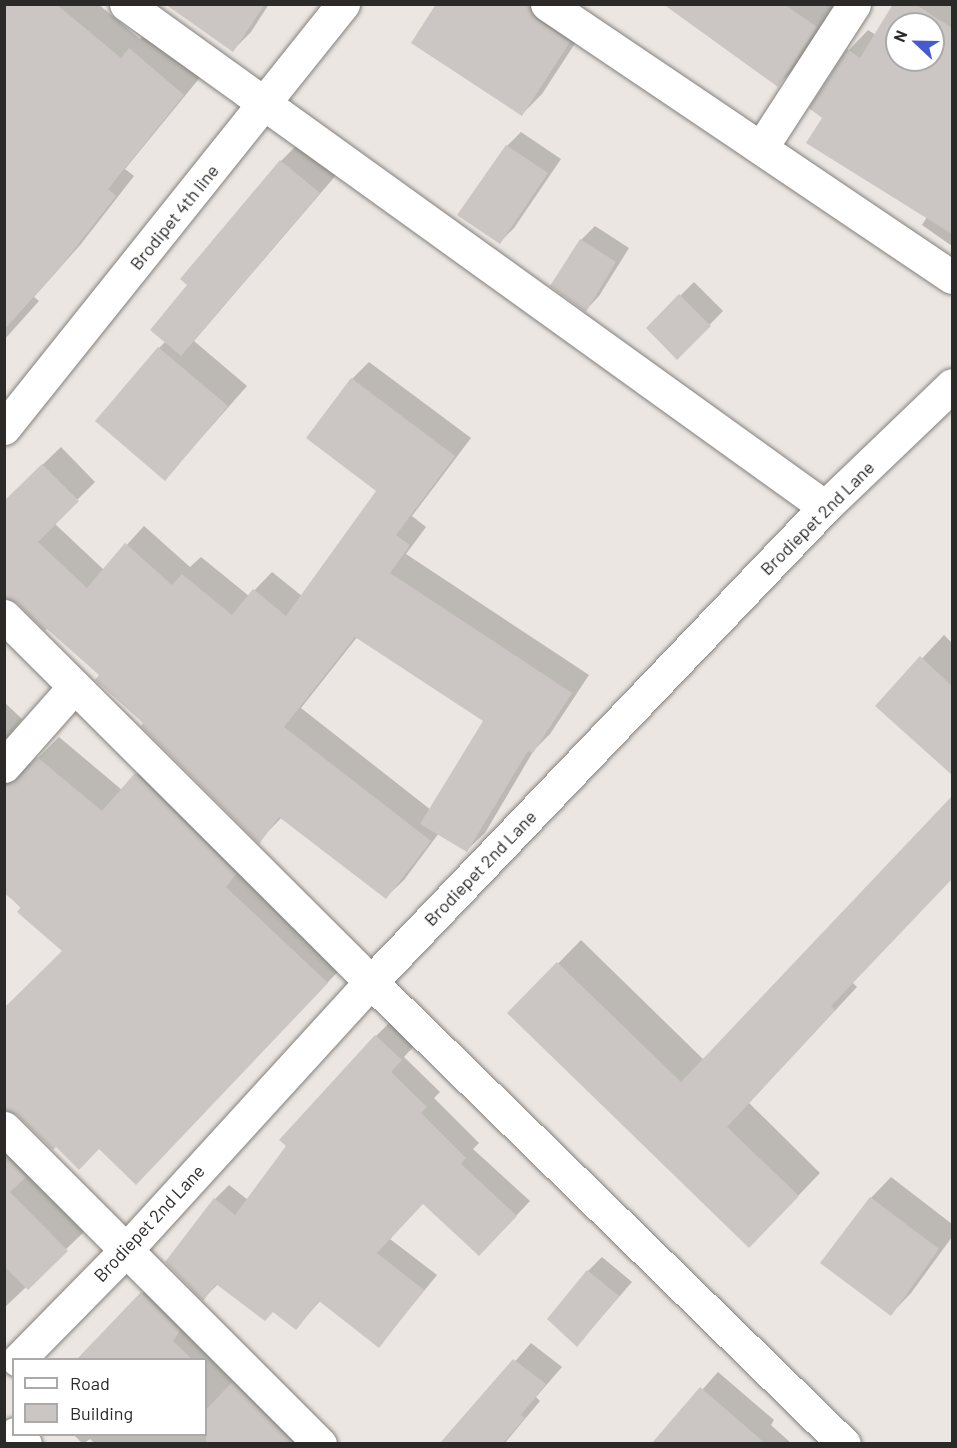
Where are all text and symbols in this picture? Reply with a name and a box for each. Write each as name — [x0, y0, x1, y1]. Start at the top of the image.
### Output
north arrow — [885, 12, 945, 72]
text: N — [889, 27, 910, 44]
street label: Brodipet 4th line — [125, 160, 223, 274]
street label: Brodiepet 2nd Lane — [756, 457, 878, 579]
street label: Brodiepet 2nd Lane — [419, 806, 541, 930]
street label: Brodiepet 2nd Lane — [89, 1160, 209, 1286]
legend — [12, 1358, 207, 1436]
text: Road — [70, 1372, 110, 1394]
text: Building — [70, 1402, 133, 1424]

